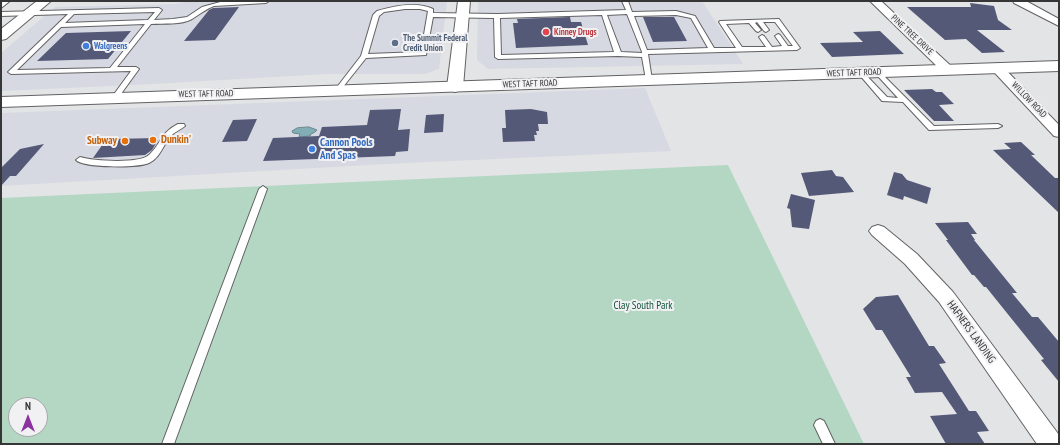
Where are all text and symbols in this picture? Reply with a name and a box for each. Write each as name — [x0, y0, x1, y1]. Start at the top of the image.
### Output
street label: PINE TREE DRIVE — [889, 13, 935, 57]
marker: Kinney Drugs — [541, 27, 551, 37]
place label: Kinney Drugs — [554, 27, 597, 37]
place label: The Summit Federal Credit Union — [403, 33, 467, 54]
marker: The Summit Federal Credit Union — [390, 38, 400, 48]
marker: Walgreens — [81, 41, 91, 51]
place label: Walgreens — [94, 41, 128, 51]
street label: WEST TAFT ROAD — [826, 67, 882, 79]
street label: WEST TAFT ROAD — [502, 78, 558, 90]
street label: WILLOW ROAD — [1009, 80, 1049, 120]
street label: WEST TAFT ROAD — [178, 88, 234, 100]
place label: Dunkin' — [161, 133, 191, 147]
place label: Subway — [87, 134, 117, 148]
marker: Dunkin' — [148, 135, 158, 145]
marker: Subway — [120, 136, 130, 146]
place label: Cannon Pools And Spas — [320, 136, 373, 162]
marker: Cannon Pools And Spas — [307, 144, 317, 154]
street label: HAFNERS LANDING — [944, 298, 998, 366]
park label: Clay South Park — [613, 299, 673, 313]
north arrow — [8, 397, 48, 437]
text: N — [25, 399, 31, 413]

